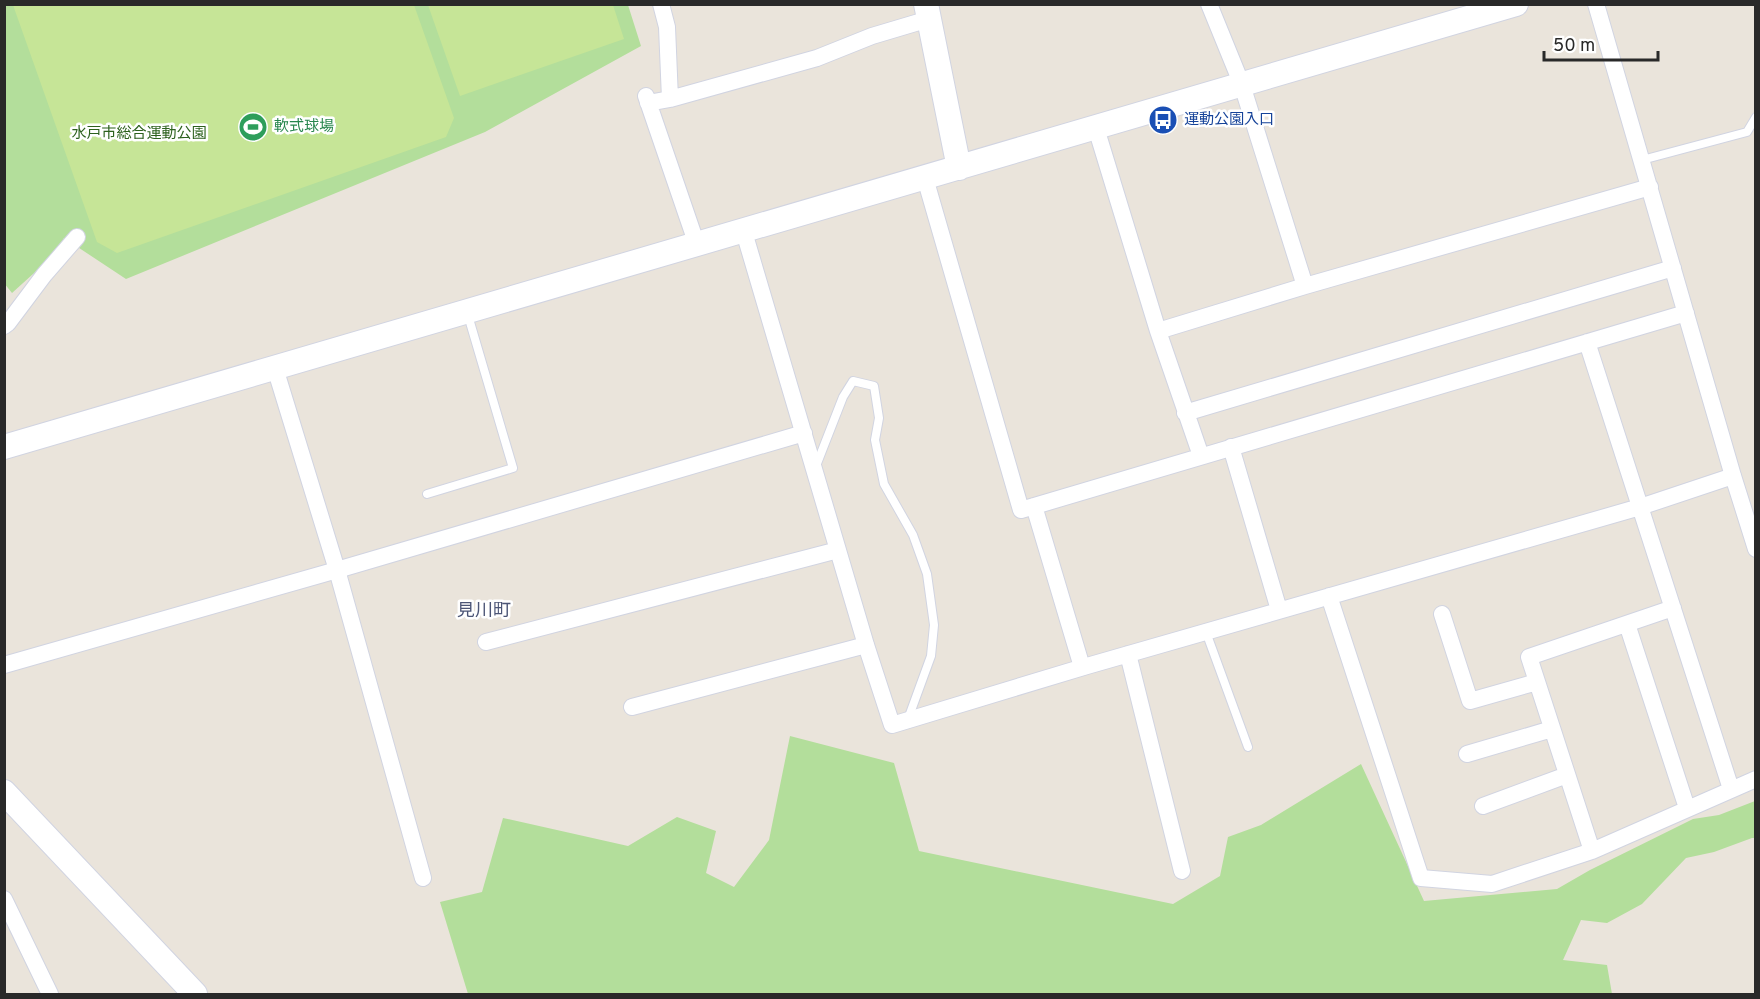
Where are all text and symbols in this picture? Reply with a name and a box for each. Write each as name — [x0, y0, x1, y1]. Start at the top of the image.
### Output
scale bar — [1544, 24, 1658, 62]
text: 50 m — [1553, 35, 1595, 58]
bus stop icon: 運動公園入口 — [1147, 104, 1179, 136]
sports icon: 軟式球場 — [237, 111, 269, 143]
place label: 運動公園入口 — [1184, 111, 1274, 130]
place label: 軟式球場 — [274, 118, 334, 137]
park label: 水戸市総合運動公園 — [71, 125, 207, 144]
district label: 見川町 — [457, 600, 511, 623]

